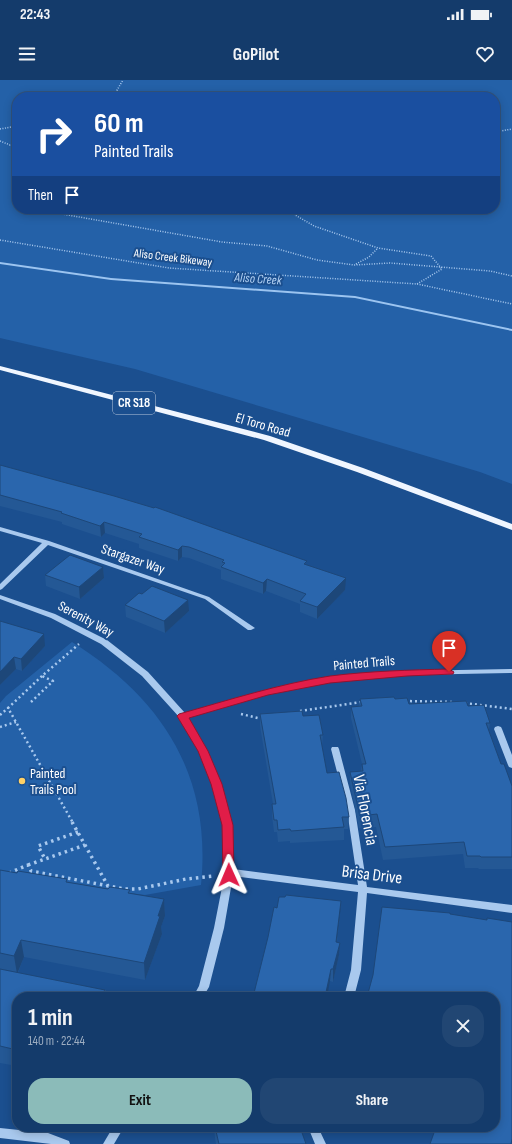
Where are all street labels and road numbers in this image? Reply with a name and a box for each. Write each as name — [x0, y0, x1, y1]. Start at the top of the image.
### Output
street label: Aliso Creek Bikeway — [132, 246, 213, 270]
road number: CR S18 — [113, 392, 155, 414]
street label: El Toro Road — [234, 409, 293, 441]
street label: Stargazer Way — [99, 540, 168, 578]
street label: Serenity Way — [55, 597, 117, 641]
street label: Painted Trails — [333, 652, 395, 674]
street label: Via Florencia — [348, 773, 382, 847]
street label: Brisa Drive — [341, 861, 403, 889]

